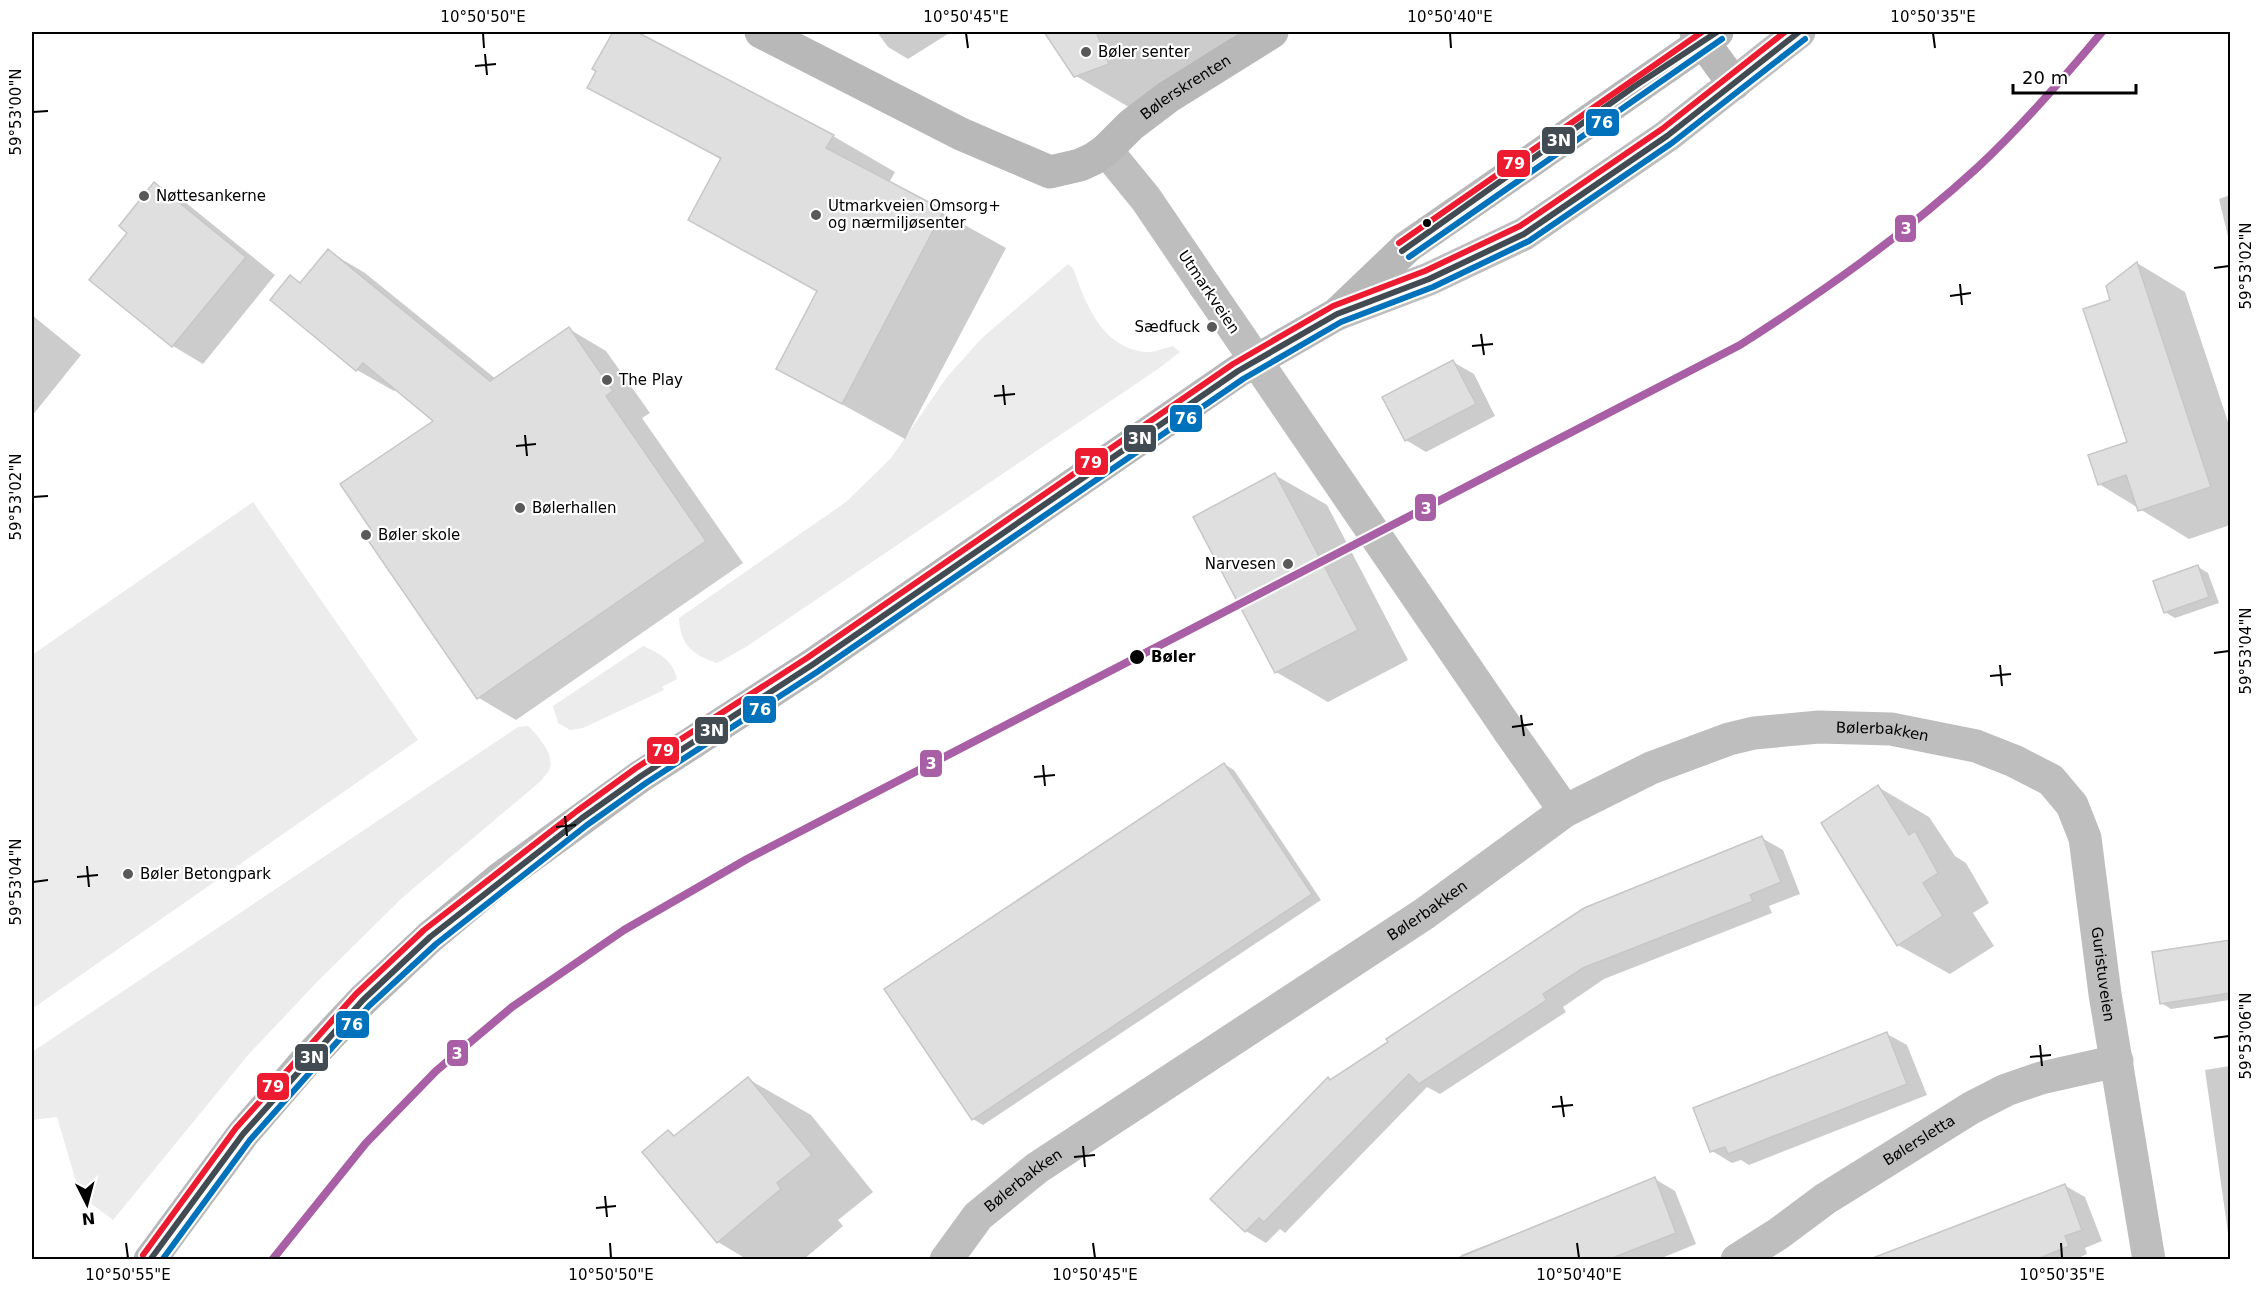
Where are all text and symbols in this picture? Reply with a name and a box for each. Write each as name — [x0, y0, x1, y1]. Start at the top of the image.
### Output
text: 10°50'50"E — [440, 8, 526, 26]
text: 10°50'45"E — [923, 8, 1009, 26]
text: 10°50'40"E — [1407, 8, 1493, 26]
text: 10°50'35"E — [1890, 8, 1976, 26]
place label: Bøler senter — [1098, 43, 1190, 61]
marker: Bøler senter — [1079, 45, 1093, 59]
street label: Bølerskrenten — [1137, 51, 1234, 124]
scale bar — [2013, 57, 2136, 95]
text: 20 m — [2022, 67, 2068, 88]
text: 59°53'00"N — [7, 68, 25, 156]
line badge: 76 — [1585, 108, 1620, 137]
text: 76 — [1591, 113, 1613, 132]
line badge: 3N — [1541, 126, 1576, 155]
text: 3N — [1547, 131, 1571, 150]
line badge: 79 — [1496, 149, 1531, 178]
text: 79 — [1503, 154, 1525, 173]
place label: Nøttesankerne — [156, 187, 266, 205]
marker: Nøttesankerne — [137, 189, 151, 203]
place label: Utmarkveien Omsorg+ og nærmiljøsenter — [828, 197, 1001, 232]
marker: Utmarkveien Omsorg+ og nærmiljøsenter — [809, 208, 823, 222]
line badge: 3 — [1894, 214, 1917, 243]
unlabelled marker — [1421, 217, 1433, 229]
text: 3 — [1900, 219, 1912, 238]
text: 59°53'02"N — [2237, 222, 2255, 310]
street label: Utmarkveien — [1175, 247, 1243, 337]
place label: Sædfuck — [1135, 318, 1200, 336]
marker: Sædfuck — [1205, 320, 1219, 334]
place label: The Play — [618, 371, 683, 389]
marker: The Play — [600, 373, 614, 387]
line badge: 76 — [1169, 404, 1203, 433]
text: 76 — [1175, 409, 1197, 428]
line badge: 3N — [1123, 424, 1157, 453]
text: 3N — [1128, 429, 1152, 448]
line badge: 79 — [1074, 447, 1109, 476]
text: 59°53'02"N — [7, 453, 25, 541]
text: 79 — [1080, 453, 1102, 472]
line badge: 3 — [1414, 493, 1437, 522]
place label: Bølerhallen — [532, 499, 617, 517]
text: 3 — [1420, 499, 1432, 518]
marker: Bølerhallen — [513, 501, 527, 515]
place label: Bøler skole — [378, 526, 460, 544]
marker: Bøler skole — [359, 528, 373, 542]
place label: Narvesen — [1205, 555, 1276, 573]
marker: Narvesen — [1281, 557, 1295, 571]
text: 59°53'04"N — [2237, 607, 2255, 695]
marker: Bøler — [1128, 648, 1146, 666]
place label: Bøler — [1151, 648, 1196, 666]
line badge: 76 — [742, 695, 777, 724]
text: 76 — [749, 700, 771, 719]
line badge: 3N — [694, 716, 729, 745]
street label: Bølerbakken — [1836, 718, 1930, 745]
text: 3N — [700, 721, 724, 740]
line badge: 79 — [646, 736, 680, 765]
text: 79 — [652, 741, 674, 760]
line badge: 3 — [919, 749, 943, 778]
text: 3 — [925, 754, 937, 773]
text: 59°53'04"N — [7, 838, 25, 926]
place label: Bøler Betongpark — [140, 865, 271, 883]
marker: Bøler Betongpark — [121, 867, 135, 881]
street label: Bølerbakken — [1384, 876, 1471, 945]
street label: Guristuveien — [2087, 926, 2118, 1023]
text: 59°53'06"N — [2237, 992, 2255, 1080]
line badge: 76 — [335, 1010, 370, 1039]
text: 76 — [341, 1015, 363, 1034]
line badge: 3 — [446, 1039, 469, 1067]
line badge: 3N — [294, 1043, 329, 1072]
text: 3 — [451, 1044, 463, 1063]
text: 3N — [300, 1048, 324, 1067]
line badge: 79 — [256, 1072, 290, 1101]
text: 79 — [262, 1077, 284, 1096]
street label: Bølersletta — [1880, 1111, 1958, 1169]
street label: Bølerbakken — [981, 1145, 1066, 1216]
north arrow — [57, 1174, 117, 1234]
text: N — [81, 1208, 96, 1229]
text: 10°50'55"E — [85, 1266, 171, 1284]
text: 10°50'50"E — [568, 1266, 654, 1284]
text: 10°50'45"E — [1052, 1266, 1138, 1284]
text: 10°50'40"E — [1536, 1266, 1622, 1284]
text: 10°50'35"E — [2019, 1266, 2105, 1284]

